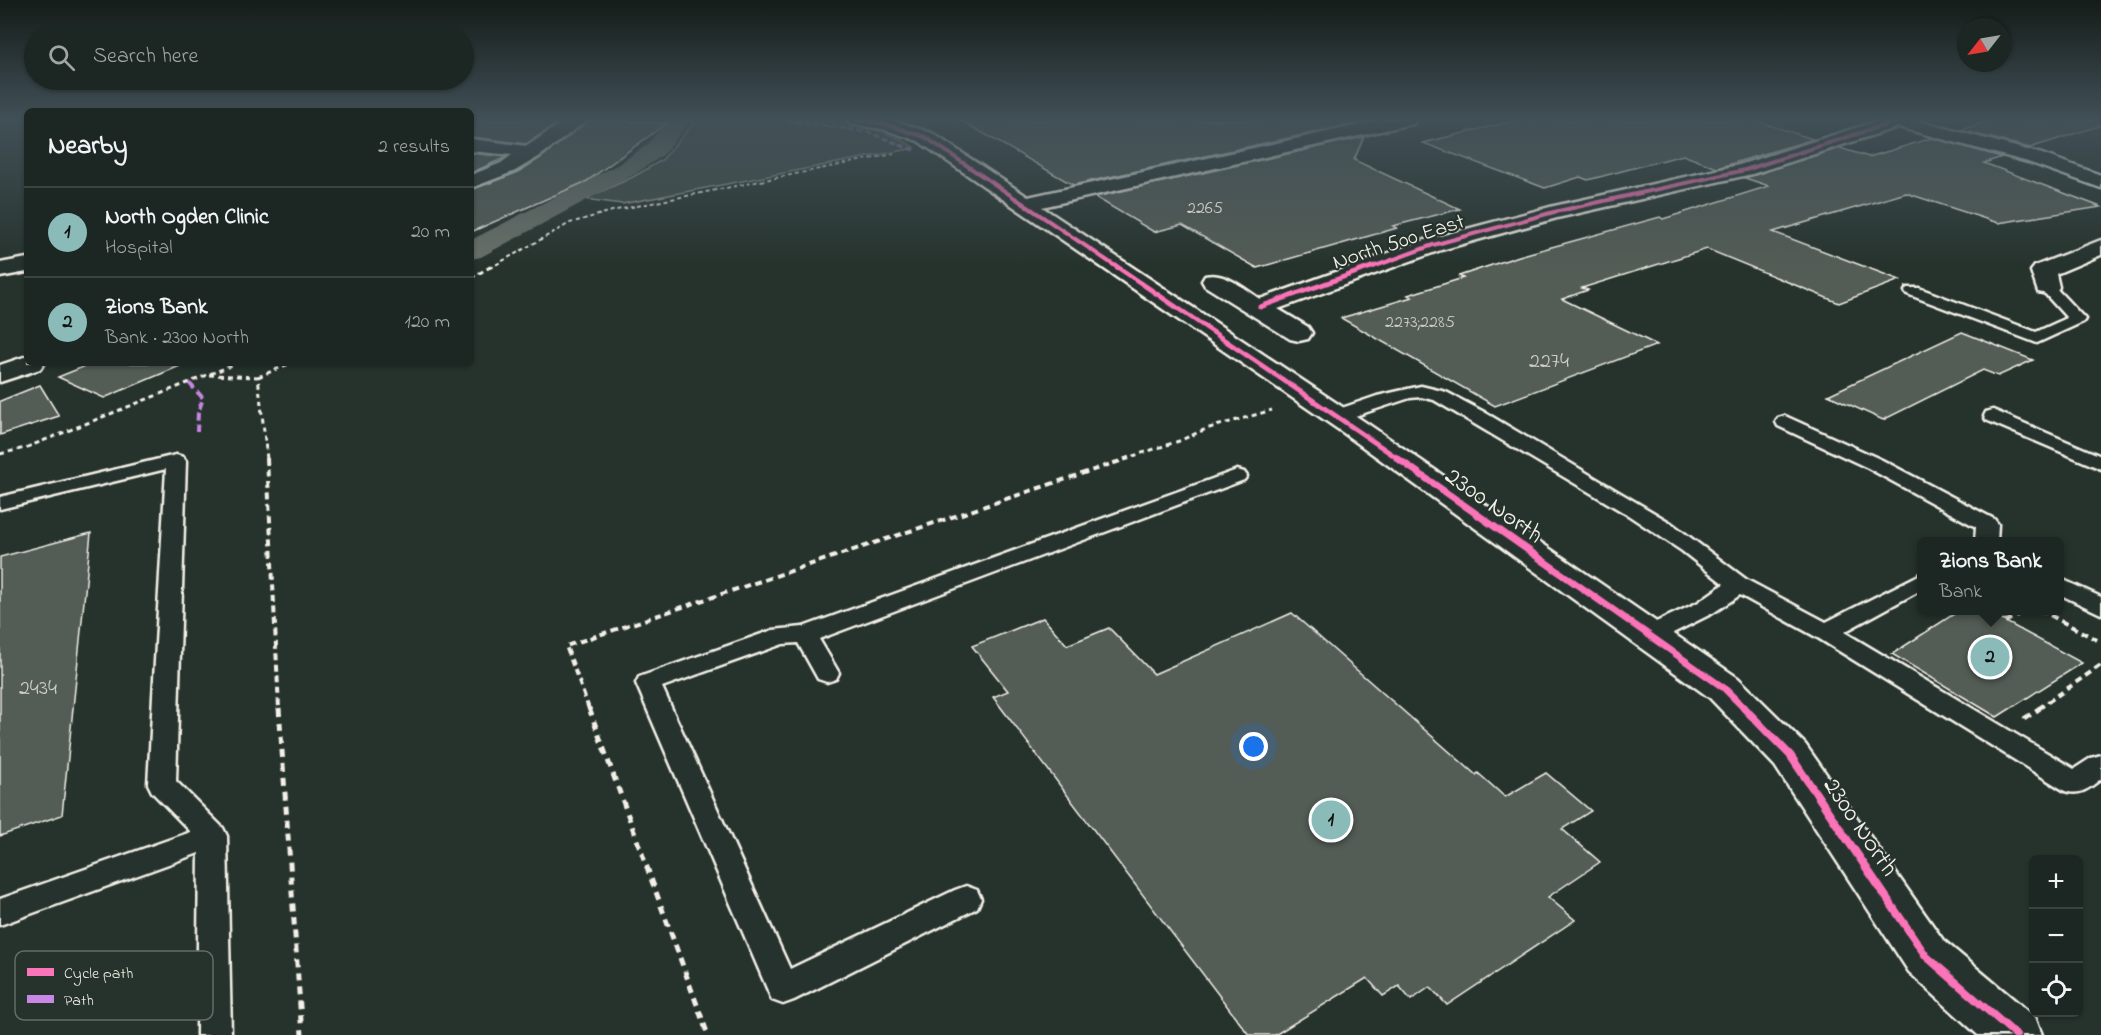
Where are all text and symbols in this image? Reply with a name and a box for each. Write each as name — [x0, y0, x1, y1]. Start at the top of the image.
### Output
north arrow — [1957, 18, 2011, 72]
search box — [24, 24, 474, 90]
icon: search — [45, 41, 78, 74]
text: Search here — [93, 41, 198, 73]
text: Nearby — [48, 128, 127, 166]
text: 2 results — [378, 133, 450, 162]
house number: 2265 — [1187, 196, 1223, 222]
text: North Ogden Clinic — [105, 202, 269, 234]
street label: North 500 East — [1329, 206, 1470, 279]
text: 1 — [64, 218, 71, 247]
text: 20 m — [411, 218, 450, 247]
text: Hospital — [105, 234, 173, 263]
text: Zions Bank — [105, 292, 208, 324]
text: 2 — [63, 308, 72, 337]
text: 120 m — [405, 308, 450, 337]
house number: 2273;2285 — [1385, 310, 1455, 336]
text: Bank · 2300 North — [105, 324, 249, 353]
house number: 2274 — [1529, 346, 1569, 378]
street label: 2300 North — [1436, 459, 1550, 554]
popup — [1917, 537, 2064, 615]
text: Zions Bank — [1939, 546, 2042, 578]
text: Bank — [1939, 578, 1982, 607]
pin: 2 — [1970, 634, 2010, 680]
house number: 2434 — [19, 673, 57, 705]
your location — [1239, 732, 1268, 761]
street label: 2300 North — [1812, 770, 1907, 885]
pin: 1 — [1312, 798, 1350, 842]
map controls — [2029, 855, 2083, 1017]
button: + — [2029, 855, 2083, 909]
button: − — [2029, 909, 2083, 963]
legend — [15, 951, 213, 1020]
text: Cycle path — [64, 962, 133, 986]
button: locate — [2029, 963, 2083, 1017]
text: Path — [64, 989, 94, 1013]

